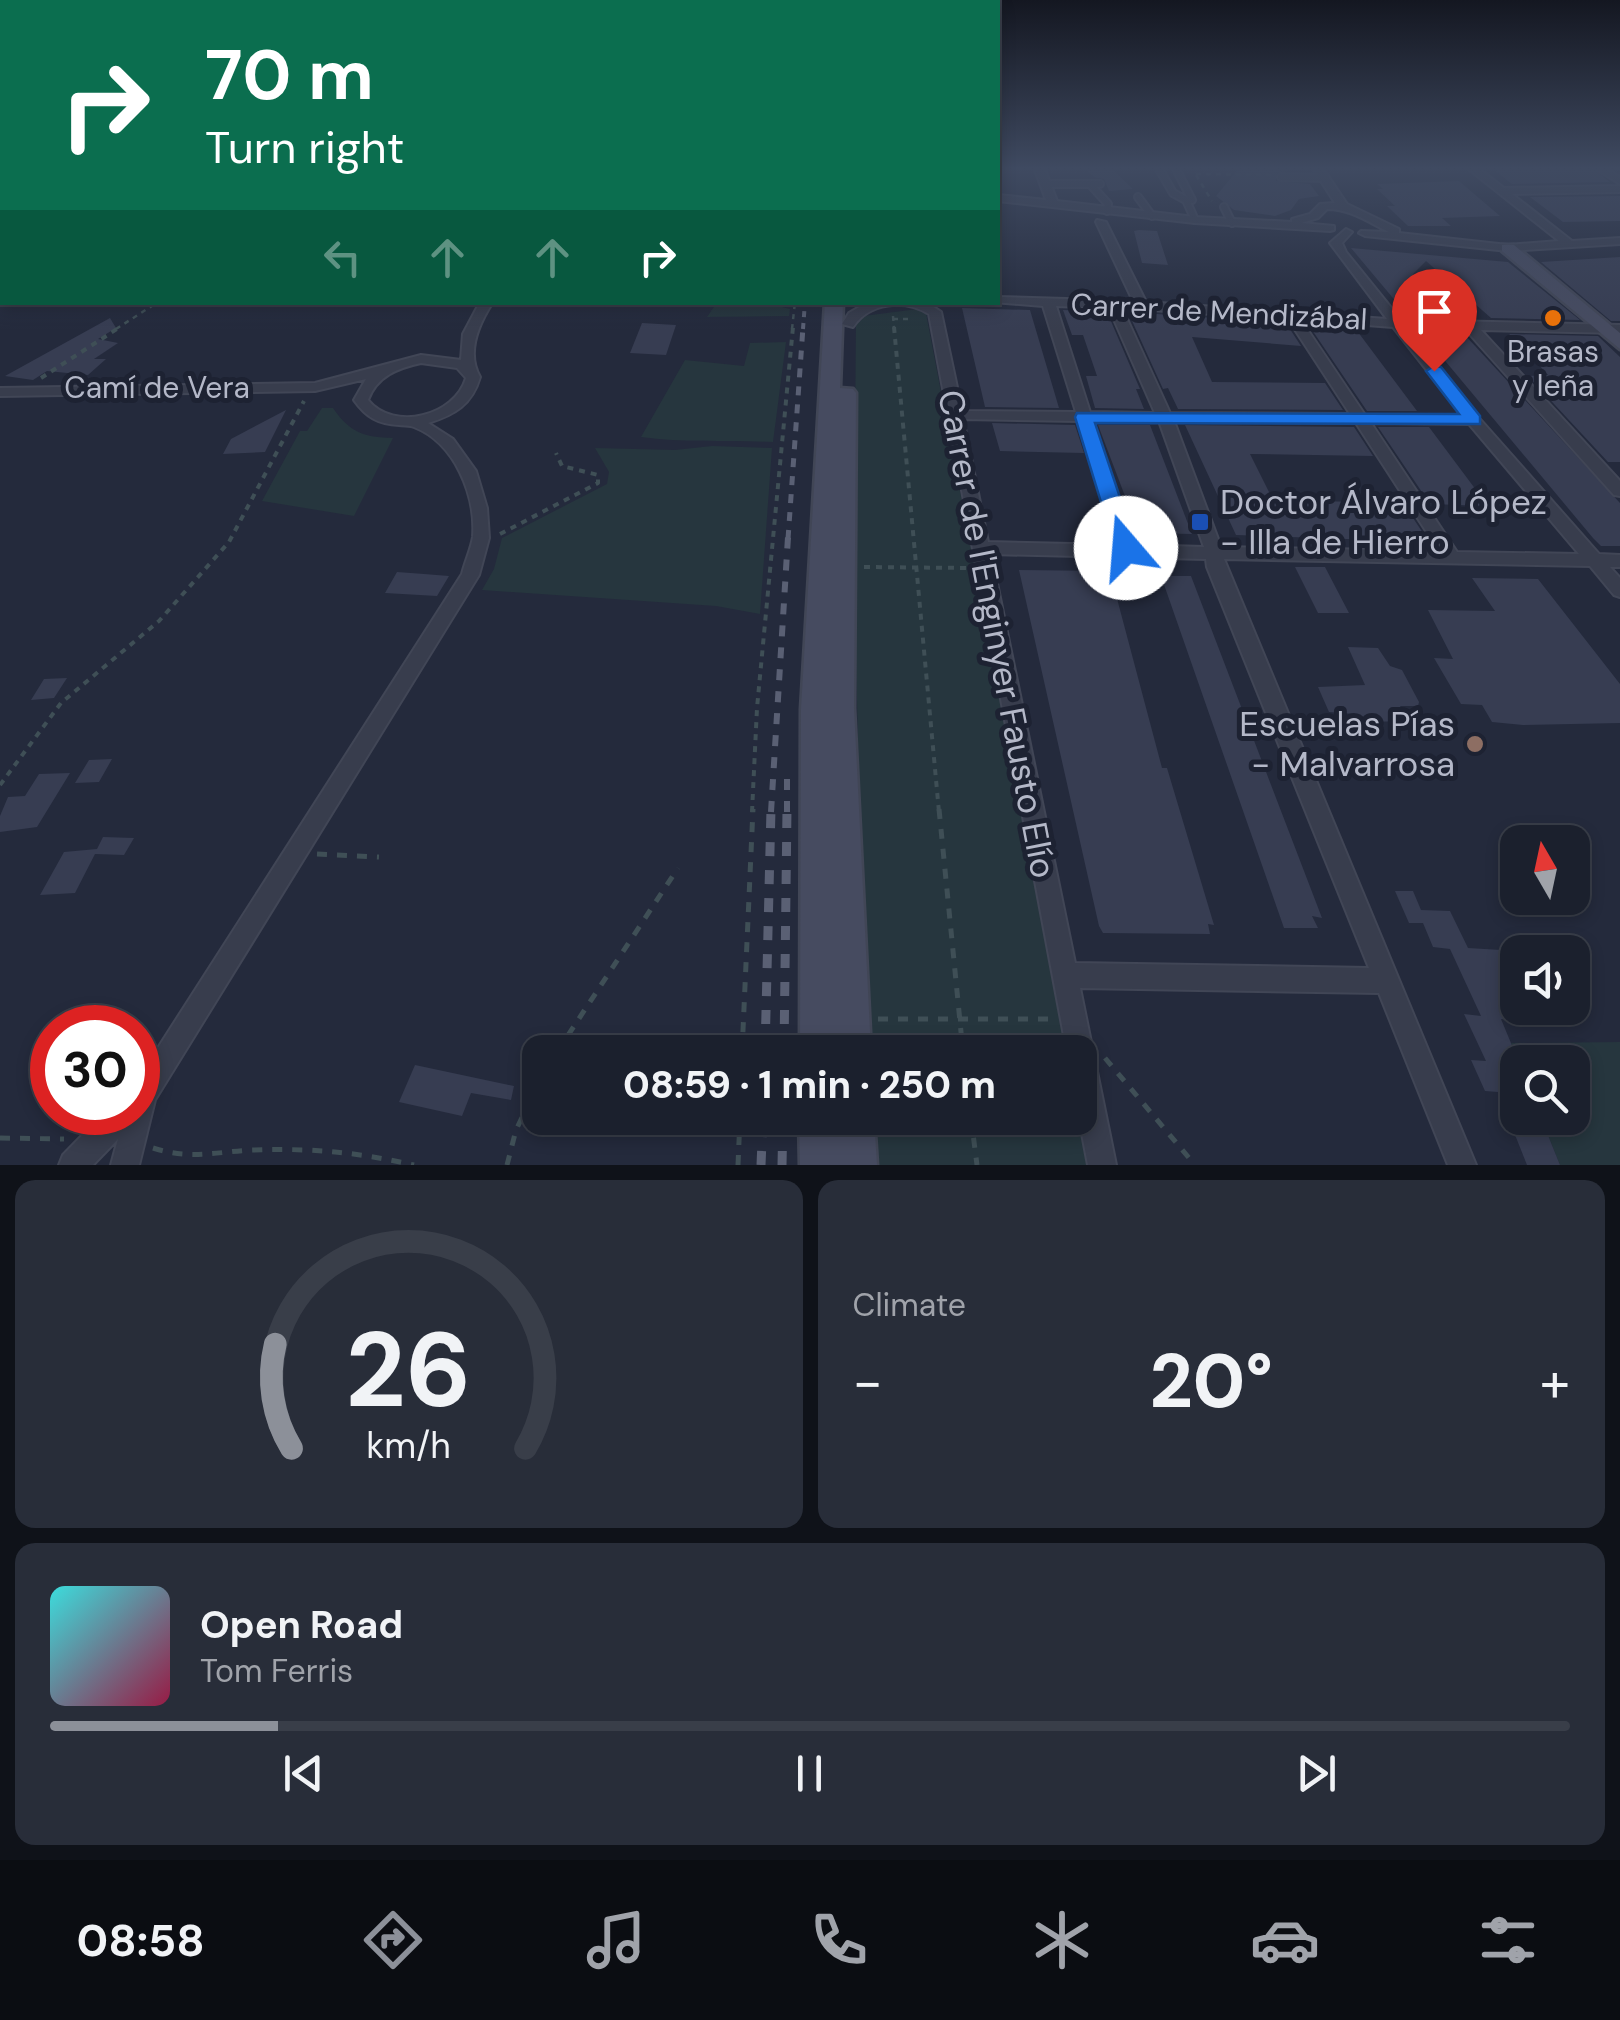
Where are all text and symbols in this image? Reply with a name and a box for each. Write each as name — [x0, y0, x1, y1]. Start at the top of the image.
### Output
text: 70 m — [205, 30, 374, 121]
icon: right — [40, 40, 170, 170]
text: Turn right — [205, 118, 404, 177]
icon: left — [315, 230, 370, 285]
icon: ahead — [420, 230, 475, 285]
icon: ahead — [525, 230, 580, 285]
icon: right — [630, 230, 685, 285]
pin — [1392, 269, 1477, 372]
street label: Carrer de Mendizábal — [1070, 284, 1368, 339]
icon: arrive — [1407, 284, 1462, 339]
marker: Brasas y leña — [1542, 307, 1564, 329]
place label: Brasas y leña — [1507, 332, 1599, 405]
street label: Camí de Vera — [64, 368, 250, 407]
street label: Carrer de l'Enginyer Fausto Elío — [927, 386, 1067, 882]
place label: Doctor Álvaro López - Illa de Hierro — [1220, 479, 1547, 565]
position arrow — [1074, 496, 1178, 600]
marker: Doctor Álvaro López - Illa de Hierro — [1189, 511, 1211, 533]
place label: Escuelas Pías - Malvarrosa — [1239, 701, 1455, 787]
marker: Escuelas Pías - Malvarrosa — [1464, 733, 1486, 755]
north arrow — [1500, 825, 1590, 915]
map controls — [1500, 825, 1590, 1135]
button: sound — [1500, 935, 1590, 1025]
speed limit sign: 30 — [30, 1005, 160, 1135]
button: search — [1500, 1045, 1590, 1135]
text: 08:59 · 1 min · 250 m — [623, 1060, 996, 1110]
text: Climate — [853, 1284, 966, 1326]
text: 26 — [346, 1303, 472, 1438]
text: 20° — [1150, 1333, 1273, 1430]
text: − — [853, 1346, 883, 1418]
text: + — [1540, 1346, 1570, 1418]
text: km/h — [367, 1423, 451, 1469]
text: Open Road — [200, 1600, 403, 1650]
text: Tom Ferris — [200, 1650, 353, 1692]
icon: previous — [276, 1746, 331, 1801]
icon: pause — [782, 1746, 837, 1801]
icon: next — [1289, 1746, 1344, 1801]
icon: directions — [358, 1905, 428, 1975]
icon: music — [581, 1905, 651, 1975]
icon: phone — [804, 1905, 874, 1975]
icon: climate — [1027, 1905, 1097, 1975]
icon: car — [1250, 1905, 1320, 1975]
icon: filters — [1473, 1905, 1543, 1975]
text: 08:58 — [77, 1911, 205, 1970]

